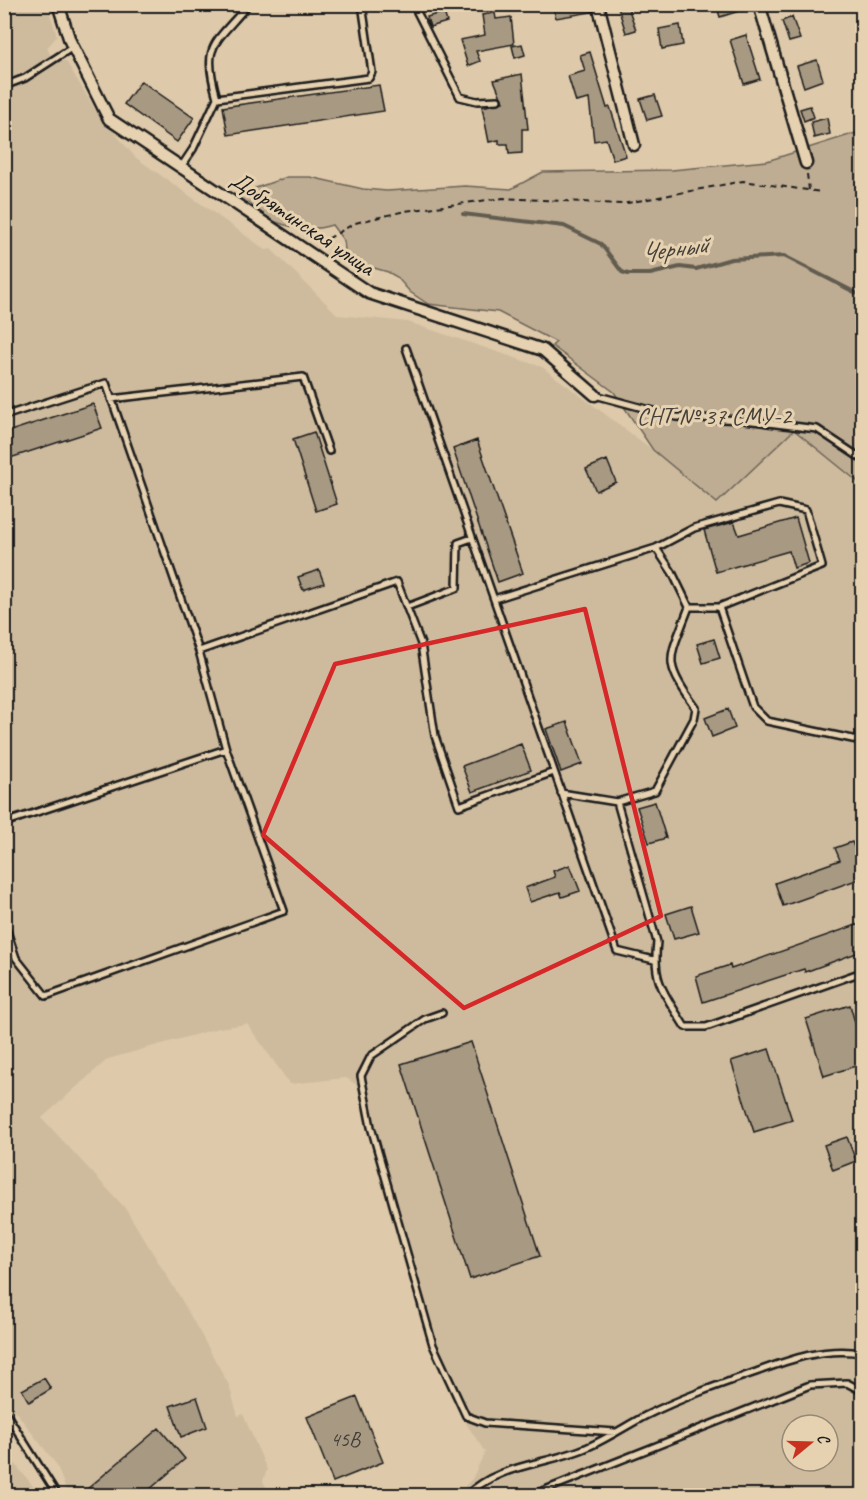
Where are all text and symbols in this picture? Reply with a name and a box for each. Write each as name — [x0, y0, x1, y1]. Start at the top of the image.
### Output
street label: Добрятинская улица — [225, 164, 382, 283]
water label: Черный — [639, 227, 715, 269]
park label: СНТ № 37 СМУ-2 — [637, 401, 794, 431]
north arrow — [780, 1413, 840, 1473]
house number: 45В — [330, 1426, 362, 1452]
text: С — [813, 1431, 835, 1447]

